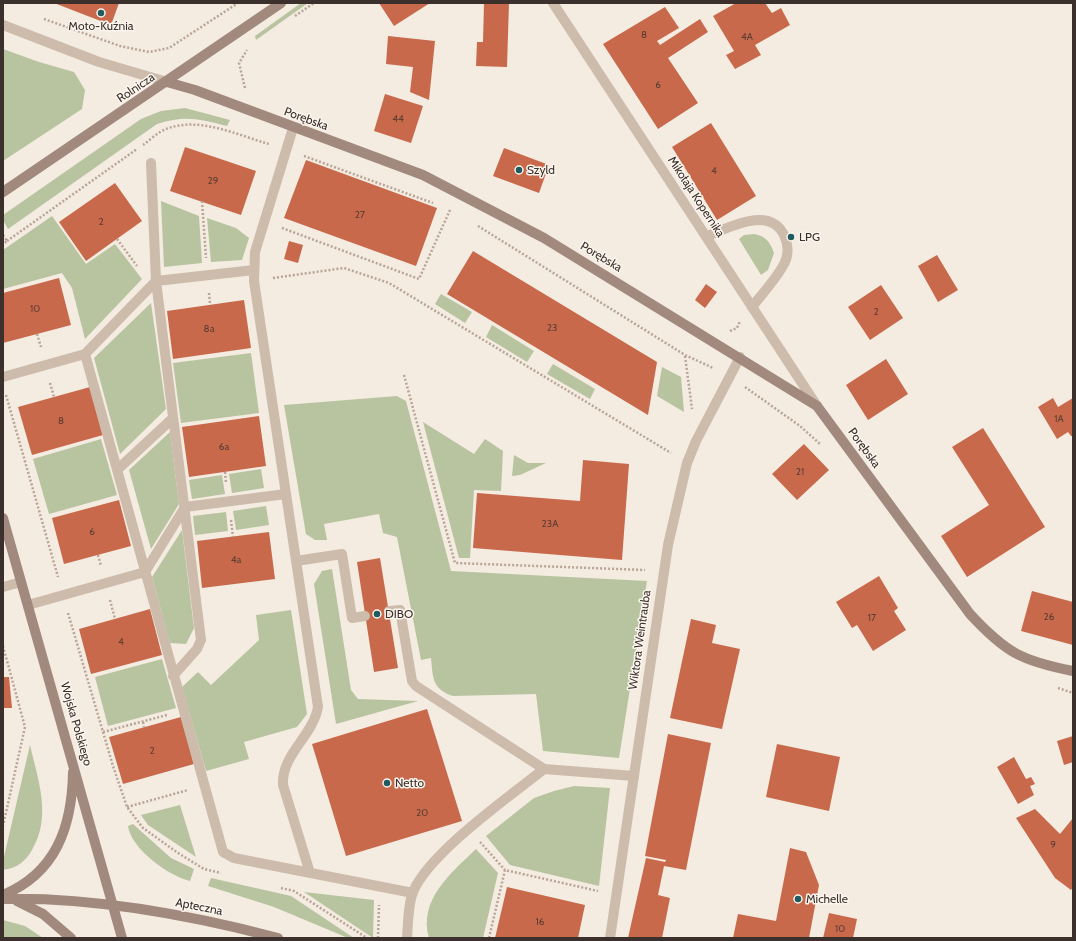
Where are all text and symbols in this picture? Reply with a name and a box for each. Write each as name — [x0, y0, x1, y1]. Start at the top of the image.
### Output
marker: Moto-Kuźnia — [96, 8, 106, 18]
place label: Moto-Kuźnia — [68, 19, 134, 33]
house number: 8 — [641, 29, 647, 41]
house number: 4A — [741, 31, 753, 43]
street label: Rolnicza — [114, 70, 158, 106]
house number: 6 — [655, 79, 661, 91]
street label: Porębska — [282, 104, 330, 134]
house number: 44 — [392, 113, 404, 125]
street label: Mikołaja Kopernika — [665, 154, 727, 240]
place label: Szyld — [527, 163, 555, 177]
marker: Szyld — [514, 165, 524, 175]
house number: 4 — [711, 165, 717, 177]
house number: 29 — [208, 175, 218, 187]
house number: 27 — [355, 209, 365, 221]
house number: 2 — [98, 216, 104, 228]
place label: LPG — [799, 230, 820, 244]
marker: LPG — [786, 232, 796, 242]
street label: Porębska — [578, 239, 624, 275]
house number: 10 — [30, 303, 40, 315]
house number: 2 — [873, 306, 879, 318]
house number: 23 — [547, 322, 557, 334]
house number: 8a — [204, 323, 214, 335]
house number: 1A — [1054, 413, 1064, 425]
house number: 8 — [58, 415, 64, 427]
street label: Porębska — [845, 425, 883, 471]
house number: 6a — [219, 441, 229, 453]
house number: 21 — [796, 466, 804, 478]
house number: 23A — [542, 518, 558, 530]
house number: 6 — [89, 526, 95, 538]
house number: 4a — [231, 554, 241, 566]
street label: Wiktora Weintrauba — [626, 589, 654, 691]
place label: DIBO — [385, 607, 413, 621]
marker: DIBO — [372, 609, 382, 619]
house number: 26 — [1044, 611, 1054, 623]
house number: 17 — [868, 612, 876, 624]
house number: 4 — [118, 636, 124, 648]
street label: Wojska Polskiego — [57, 680, 95, 768]
house number: 2 — [149, 745, 155, 757]
place label: Netto — [395, 776, 424, 790]
marker: Netto — [382, 778, 392, 788]
house number: 20 — [416, 807, 428, 819]
house number: 9 — [1050, 839, 1056, 851]
place label: Michelle — [806, 892, 848, 906]
marker: Michelle — [793, 894, 803, 904]
street label: Apteczna — [174, 895, 224, 919]
house number: 16 — [536, 916, 544, 928]
house number: 10 — [835, 923, 845, 935]

